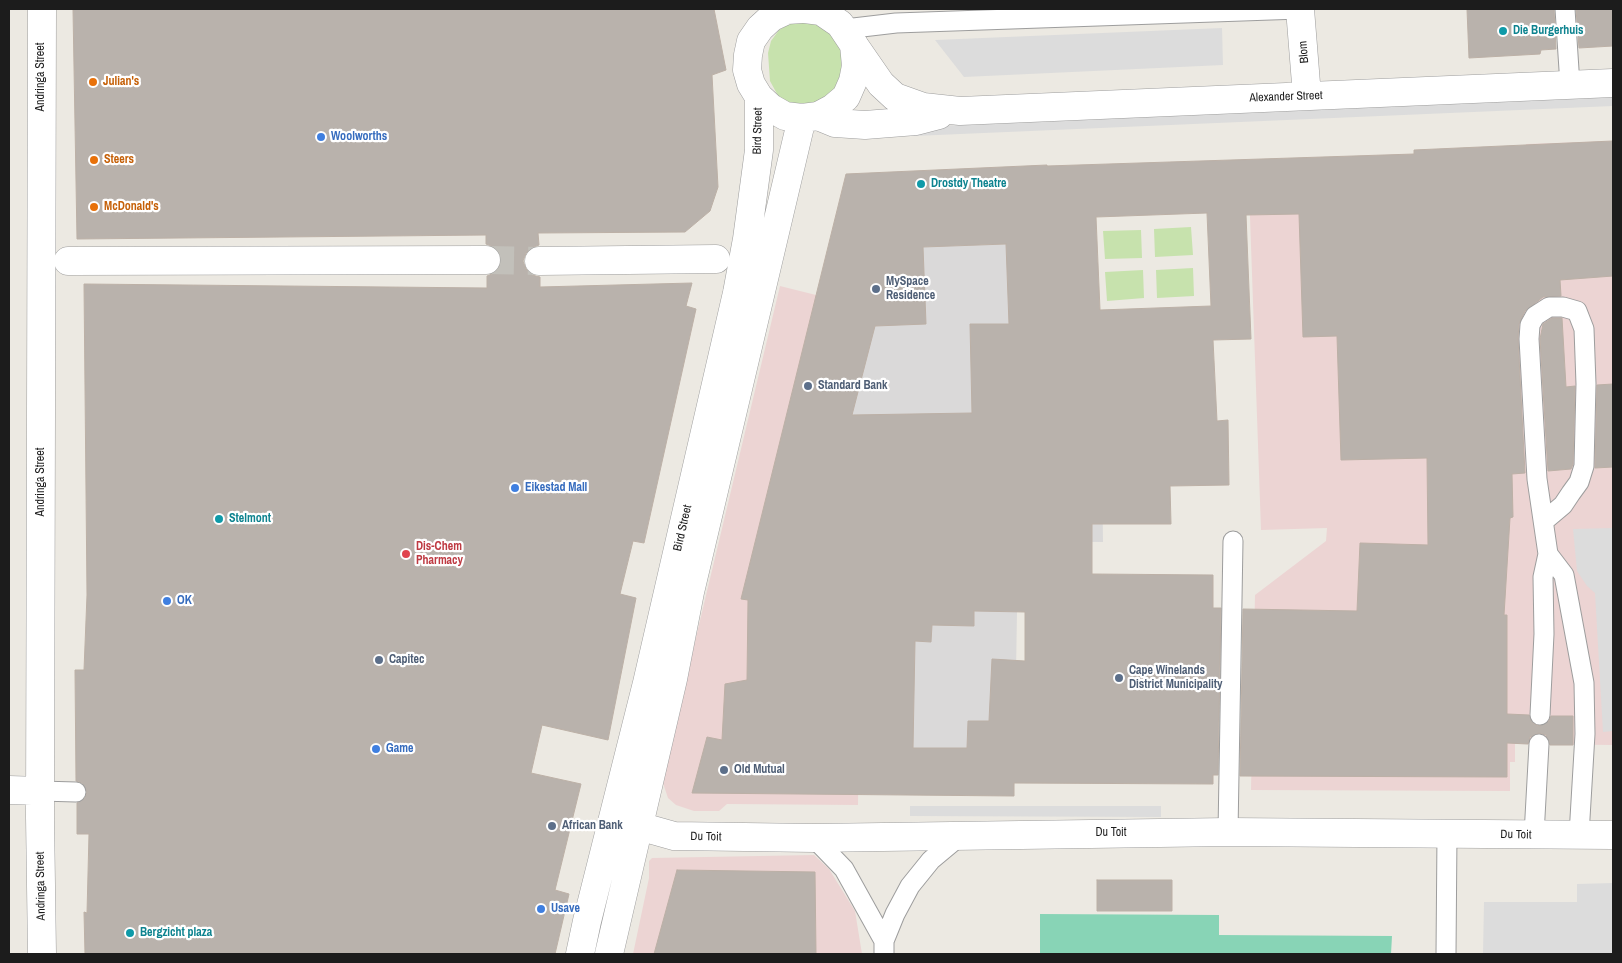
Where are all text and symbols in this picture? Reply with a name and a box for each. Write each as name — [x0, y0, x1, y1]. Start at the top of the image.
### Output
place label: Die Burgerhuis — [1513, 24, 1584, 38]
marker: Die Burgerhuis — [1497, 25, 1509, 37]
street label: Blom — [1296, 40, 1312, 64]
street label: Andringa Street — [34, 43, 48, 111]
place label: Julian's — [103, 75, 139, 89]
marker: Julian's — [87, 76, 99, 88]
street label: Alexander Street — [1249, 89, 1323, 105]
street label: Bird Street — [750, 107, 766, 155]
place label: Woolworths — [331, 130, 387, 144]
marker: Woolworths — [315, 131, 327, 143]
place label: Steers — [104, 153, 134, 167]
marker: Steers — [88, 154, 100, 166]
place label: Drostdy Theatre — [931, 177, 1006, 191]
marker: Drostdy Theatre — [915, 178, 927, 190]
place label: McDonald's — [104, 200, 159, 214]
marker: McDonald's — [88, 201, 100, 213]
place label: MySpace Residence — [886, 275, 935, 303]
marker: MySpace Residence — [870, 283, 882, 295]
place label: Standard Bank — [818, 379, 887, 393]
marker: Standard Bank — [802, 380, 814, 392]
street label: Andringa Street — [34, 448, 48, 516]
place label: Eikestad Mall — [525, 481, 587, 495]
marker: Eikestad Mall — [509, 482, 521, 494]
street label: Bird Street — [671, 503, 695, 553]
place label: Stelmont — [229, 512, 271, 526]
marker: Stelmont — [213, 513, 225, 525]
place label: Dis-Chem Pharmacy — [416, 540, 463, 568]
marker: Dis-Chem Pharmacy — [400, 548, 412, 560]
place label: OK — [177, 594, 192, 608]
marker: OK — [161, 595, 173, 607]
place label: Capitec — [389, 653, 425, 667]
marker: Capitec — [373, 654, 385, 666]
place label: Cape Winelands District Municipality — [1129, 664, 1223, 692]
marker: Cape Winelands District Municipality — [1113, 672, 1125, 684]
place label: Game — [386, 742, 413, 756]
marker: Game — [370, 743, 382, 755]
place label: Old Mutual — [734, 763, 785, 777]
marker: Old Mutual — [718, 764, 730, 776]
place label: African Bank — [562, 819, 623, 833]
marker: African Bank — [546, 820, 558, 832]
street label: Du Toit — [1095, 826, 1127, 840]
street label: Du Toit — [1500, 828, 1532, 842]
street label: Du Toit — [690, 830, 722, 844]
street label: Andringa Street — [33, 851, 49, 921]
place label: Usave — [551, 902, 580, 916]
marker: Usave — [535, 903, 547, 915]
place label: Bergzicht plaza — [140, 926, 212, 940]
marker: Bergzicht plaza — [124, 927, 136, 939]

